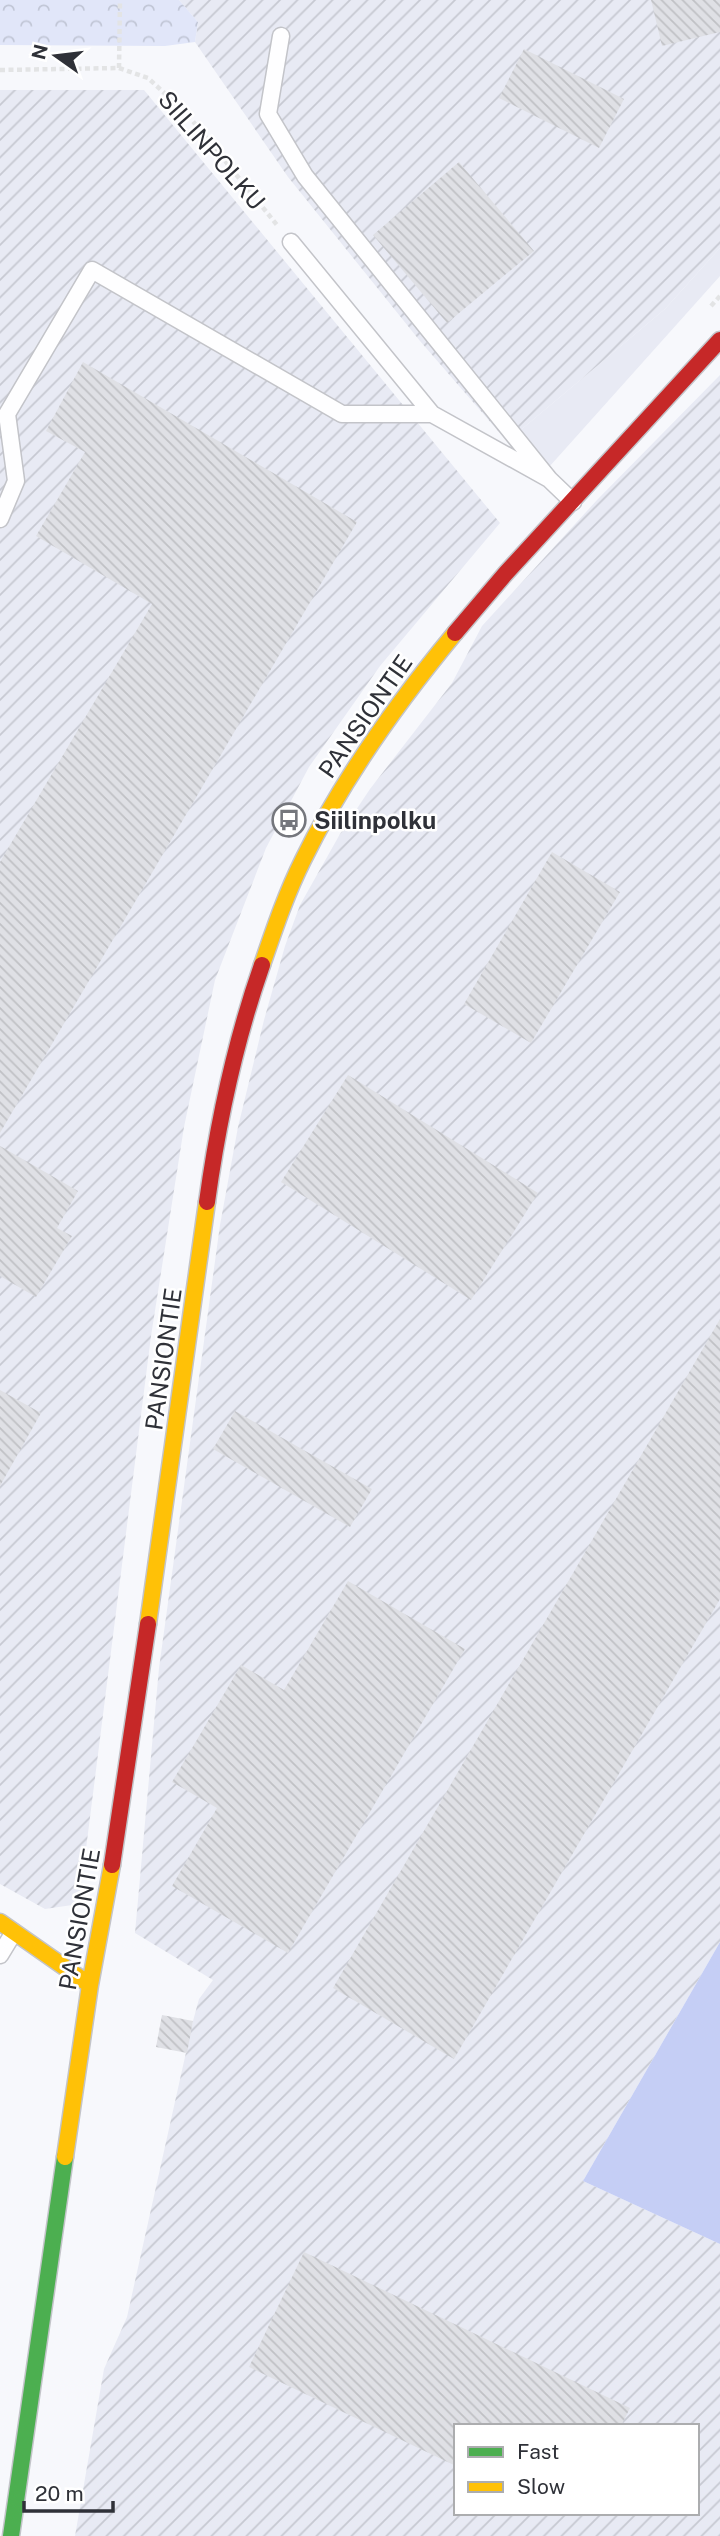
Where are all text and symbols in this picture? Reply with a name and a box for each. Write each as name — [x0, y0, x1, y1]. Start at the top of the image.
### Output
north arrow — [21, 21, 91, 91]
text: N — [27, 42, 52, 62]
street label: SIILINPOLKU — [153, 85, 271, 215]
street label: PANSIONTIE — [312, 649, 418, 783]
bus stop icon: Siilinpolku — [270, 801, 308, 839]
place label: Siilinpolku — [314, 806, 436, 834]
street label: PANSIONTIE — [139, 1286, 187, 1432]
street label: PANSIONTIE — [53, 1846, 105, 1992]
legend — [454, 2424, 699, 2515]
text: Fast — [517, 2439, 559, 2464]
scale bar — [24, 2470, 114, 2514]
text: Slow — [517, 2474, 565, 2499]
text: 20 m — [35, 2481, 84, 2506]

